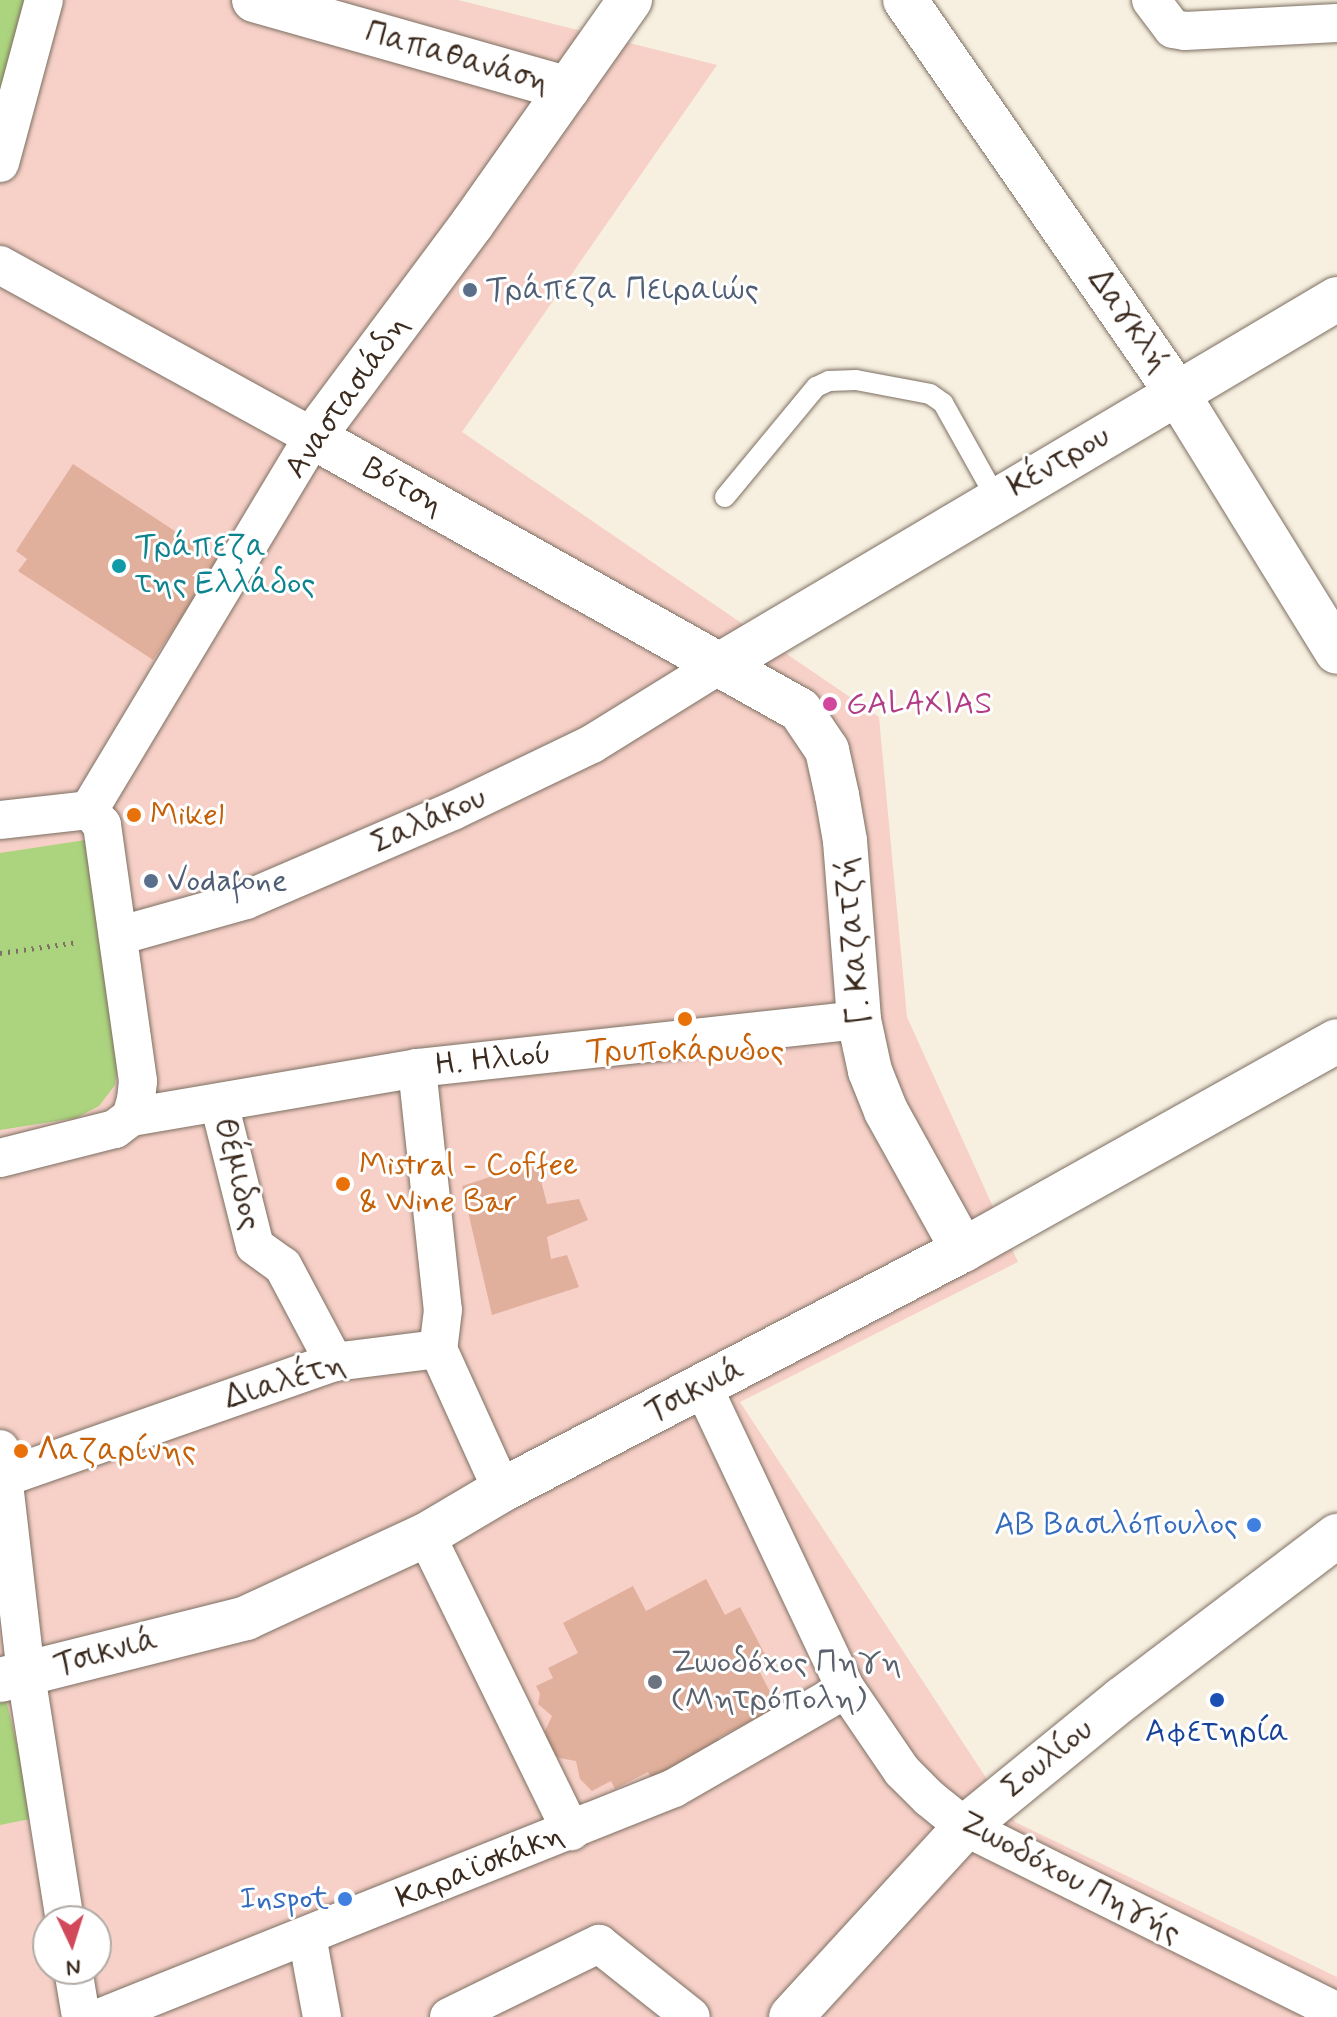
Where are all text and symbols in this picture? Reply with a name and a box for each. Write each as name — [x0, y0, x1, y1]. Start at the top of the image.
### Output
street label: Παπαθανάση — [361, 13, 553, 103]
street label: Δαγκλή — [1079, 262, 1177, 380]
place label: Τράπεζα Πειραιώς — [486, 271, 759, 309]
marker: Τράπεζα Πειραιώς — [461, 281, 479, 299]
street label: Αναστασιάδη — [277, 308, 417, 486]
street label: Κέντρου — [1001, 418, 1117, 506]
street label: Βότση — [356, 449, 450, 525]
place label: Τράπεζα της Ελλάδος — [135, 529, 315, 604]
marker: Τράπεζα της Ελλάδος — [110, 557, 128, 575]
place label: GALAXIAS — [846, 685, 992, 723]
marker: GALAXIAS — [821, 695, 839, 713]
street label: Σαλάκου — [366, 779, 492, 863]
place label: Mikel — [150, 796, 224, 834]
marker: Mikel — [125, 806, 143, 824]
street label: Γ. Καζατζή — [828, 856, 880, 1026]
place label: Vodafone — [167, 862, 287, 900]
marker: Vodafone — [142, 872, 160, 890]
marker: Τρυποκάρυδος — [676, 1010, 694, 1028]
place label: Τρυποκάρυδος — [586, 1032, 784, 1070]
street label: Η. Ηλιού — [433, 1035, 553, 1085]
street label: Θέμιδος — [205, 1114, 269, 1234]
place label: Mistral - Coffee & Wine Bar — [359, 1147, 578, 1222]
marker: Mistral - Coffee & Wine Bar — [334, 1175, 352, 1193]
street label: Διαλέτη — [220, 1345, 350, 1419]
street label: Τσικνιά — [639, 1350, 751, 1432]
place label: Λαζαρίνης — [37, 1432, 196, 1470]
marker: Λαζαρίνης — [12, 1442, 30, 1460]
place label: ΑΒ Βασιλόπουλος — [994, 1506, 1238, 1544]
marker: ΑΒ Βασιλόπουλος — [1245, 1516, 1263, 1534]
street label: Τσικνιά — [50, 1621, 162, 1685]
place label: Ζωοδόχος Πηγη (Μητρόπολη) — [671, 1645, 902, 1720]
marker: Ζωοδόχος Πηγη (Μητρόπολη) — [646, 1673, 664, 1691]
marker: Αφετηρία — [1208, 1691, 1226, 1709]
street label: Σουλίου — [995, 1711, 1101, 1807]
place label: Αφετηρία — [1145, 1713, 1289, 1751]
street label: Ζωοδόχου Πηγής — [953, 1804, 1187, 1952]
street label: Καραϊσκάκη — [391, 1816, 569, 1918]
place label: Inspot — [239, 1880, 329, 1918]
marker: Inspot — [336, 1890, 354, 1908]
north arrow — [32, 1905, 112, 1985]
text: N — [65, 1952, 82, 1981]

